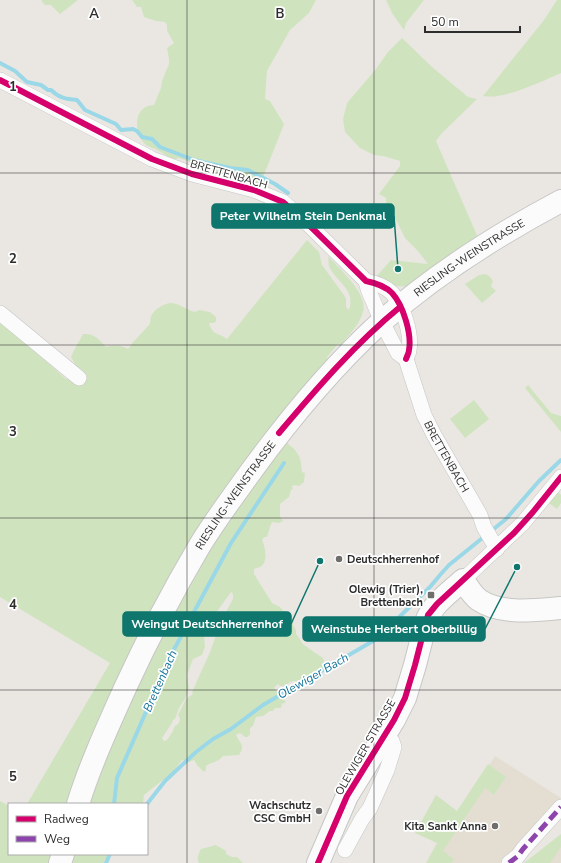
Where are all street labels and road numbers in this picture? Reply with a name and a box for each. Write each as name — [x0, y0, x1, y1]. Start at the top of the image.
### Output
street label: BRETTENBACH — [188, 156, 269, 193]
street label: RIESLING-WEINSTRASSE — [411, 216, 527, 300]
street label: BRETTENBACH — [420, 418, 472, 495]
street label: RIESLING-WEINSTRASSE — [192, 438, 279, 552]
street label: OLEWIGER STRASSE — [332, 696, 399, 798]

